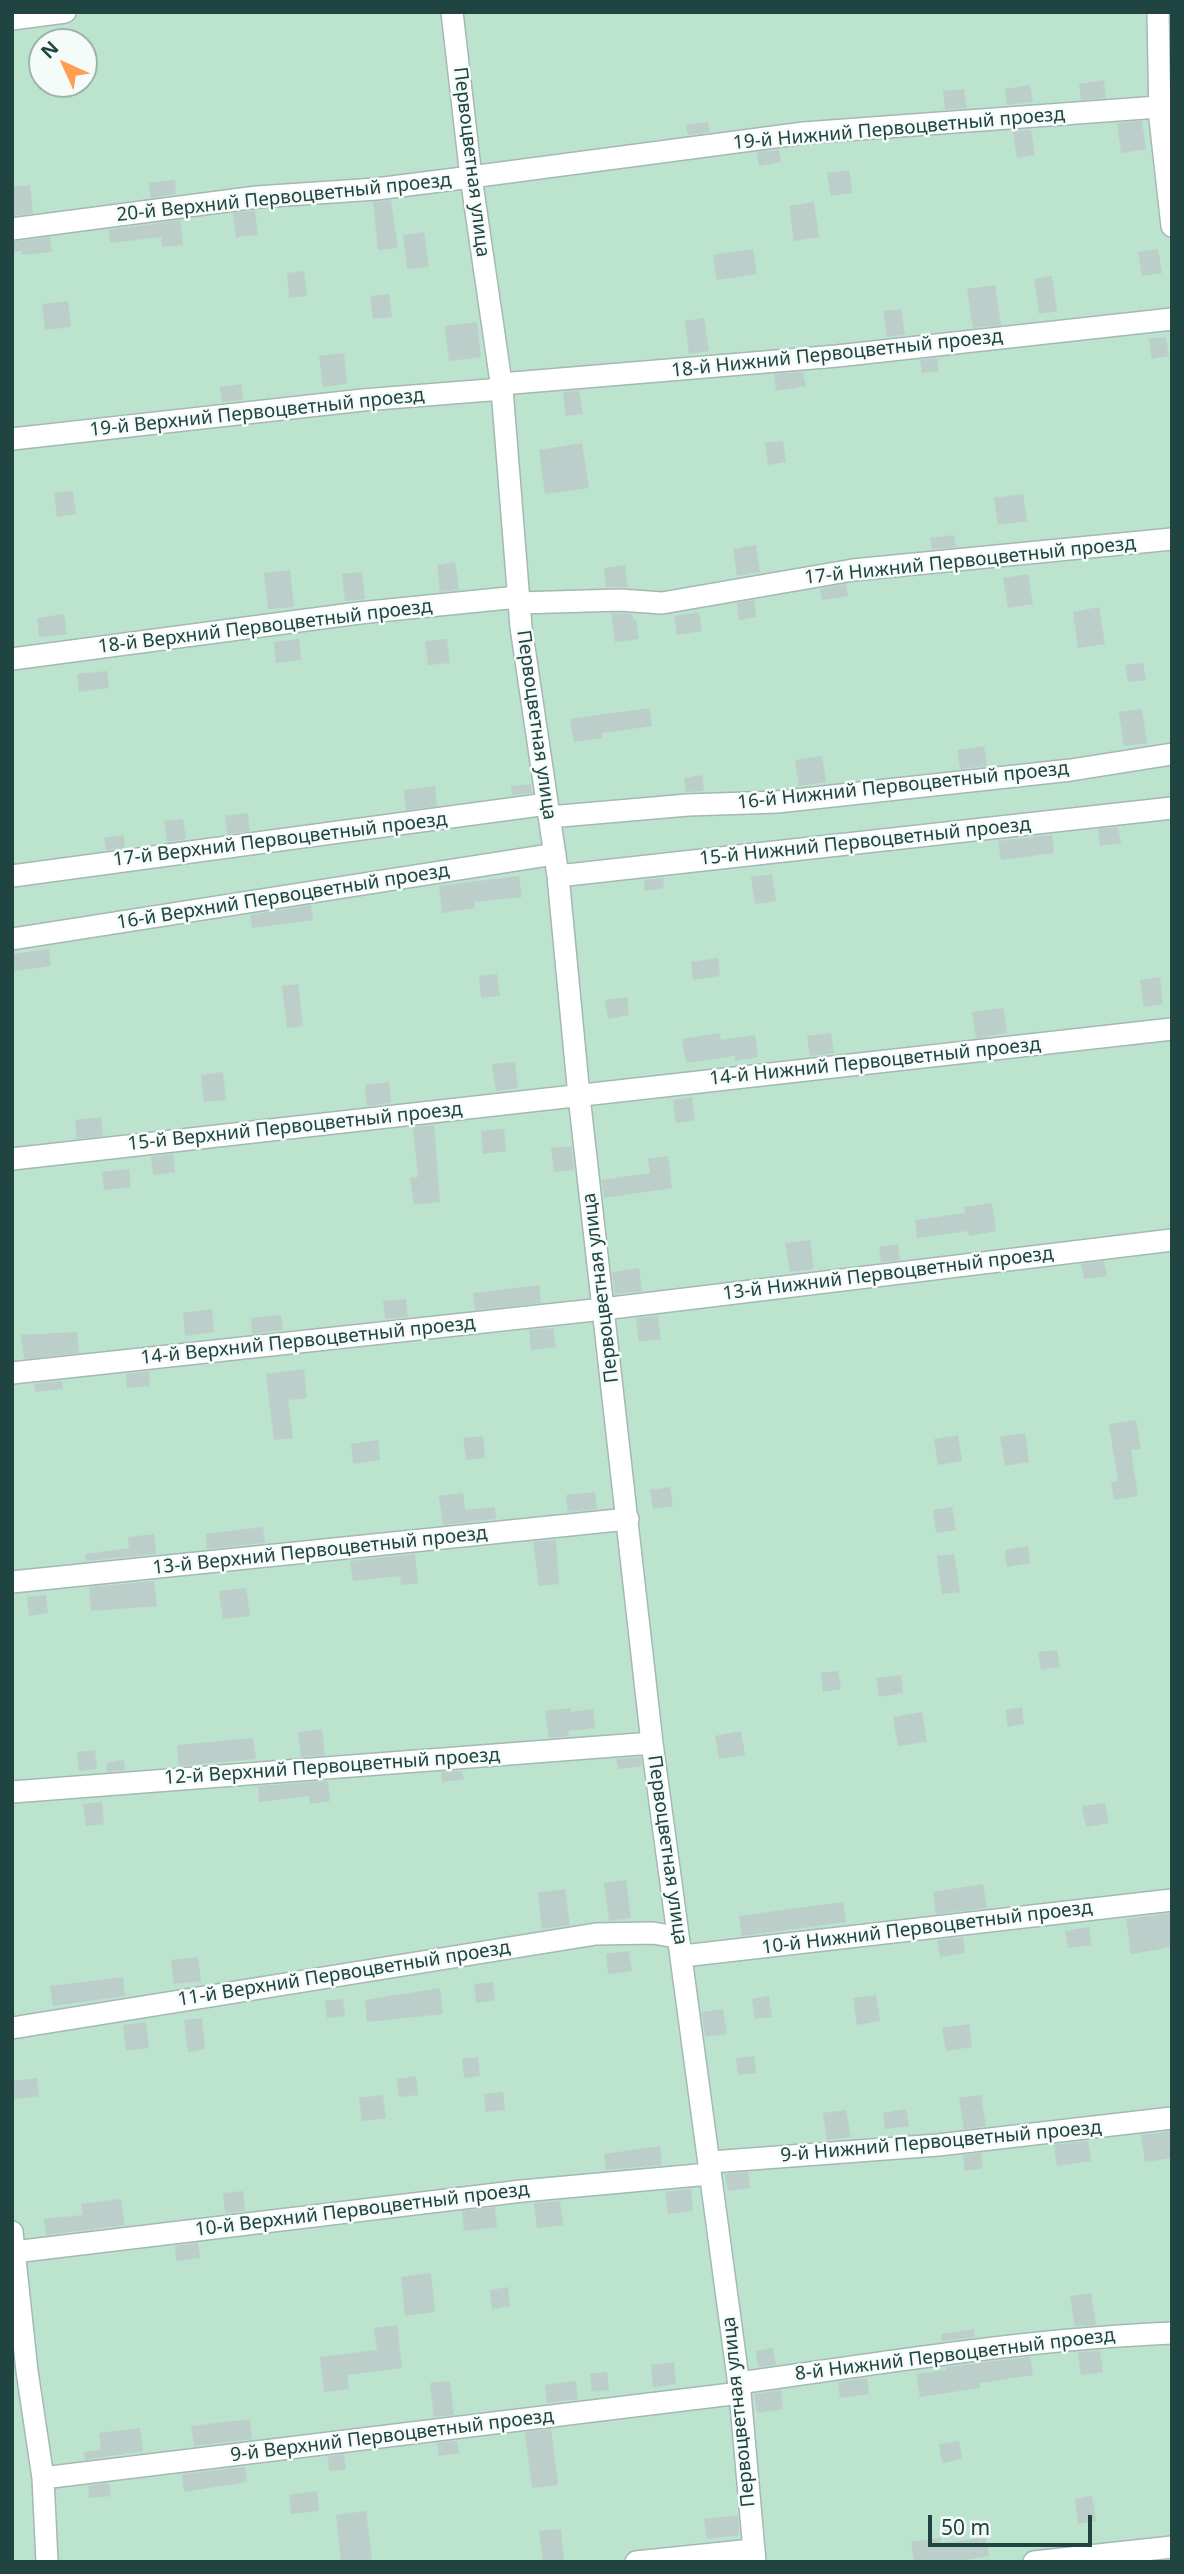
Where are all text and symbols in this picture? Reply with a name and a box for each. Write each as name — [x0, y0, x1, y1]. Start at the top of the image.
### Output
north arrow — [28, 28, 98, 98]
text: N — [35, 35, 64, 64]
street label: Первоцветная улица — [448, 66, 494, 258]
street label: 19-й Нижний Первоцветный проезд — [732, 103, 1066, 155]
street label: 20-й Верхний Первоцветный проезд — [116, 169, 452, 227]
street label: 18-й Нижний Первоцветный проезд — [670, 325, 1004, 383]
street label: 19-й Верхний Первоцветный проезд — [89, 384, 425, 442]
street label: 17-й Нижний Первоцветный проезд — [803, 532, 1137, 590]
street label: 18-й Верхний Первоцветный проезд — [97, 595, 433, 659]
street label: Первоцветная улица — [511, 629, 561, 821]
street label: 16-й Нижний Первоцветный проезд — [736, 757, 1070, 815]
street label: 17-й Верхний Первоцветный проезд — [112, 808, 448, 872]
street label: 15-й Нижний Первоцветный проезд — [698, 813, 1032, 871]
street label: 16-й Верхний Первоцветный проезд — [115, 859, 451, 935]
street label: 14-й Нижний Первоцветный проезд — [708, 1033, 1042, 1091]
street label: 15-й Верхний Первоцветный проезд — [127, 1098, 463, 1156]
street label: Первоцветная улица — [578, 1192, 624, 1384]
street label: 13-й Нижний Первоцветный проезд — [721, 1242, 1055, 1306]
street label: 14-й Верхний Первоцветный проезд — [140, 1312, 476, 1370]
street label: 13-й Верхний Первоцветный проезд — [152, 1522, 488, 1580]
street label: 12-й Верхний Первоцветный проезд — [163, 1744, 501, 1790]
street label: Первоцветная улица — [642, 1754, 692, 1946]
street label: 10-й Нижний Первоцветный проезд — [760, 1896, 1094, 1960]
street label: 11-й Верхний Первоцветный проезд — [176, 1936, 512, 2012]
street label: 9-й Нижний Первоцветный проезд — [780, 2117, 1102, 2167]
street label: 10-й Верхний Первоцветный проезд — [194, 2178, 530, 2242]
street label: Первоцветная улица — [718, 2316, 760, 2508]
street label: 8-й Нижний Первоцветный проезд — [794, 2324, 1116, 2386]
street label: 9-й Верхний Первоцветный проезд — [229, 2405, 555, 2467]
scale bar — [932, 2500, 1096, 2544]
text: 50 m — [941, 2513, 990, 2541]

